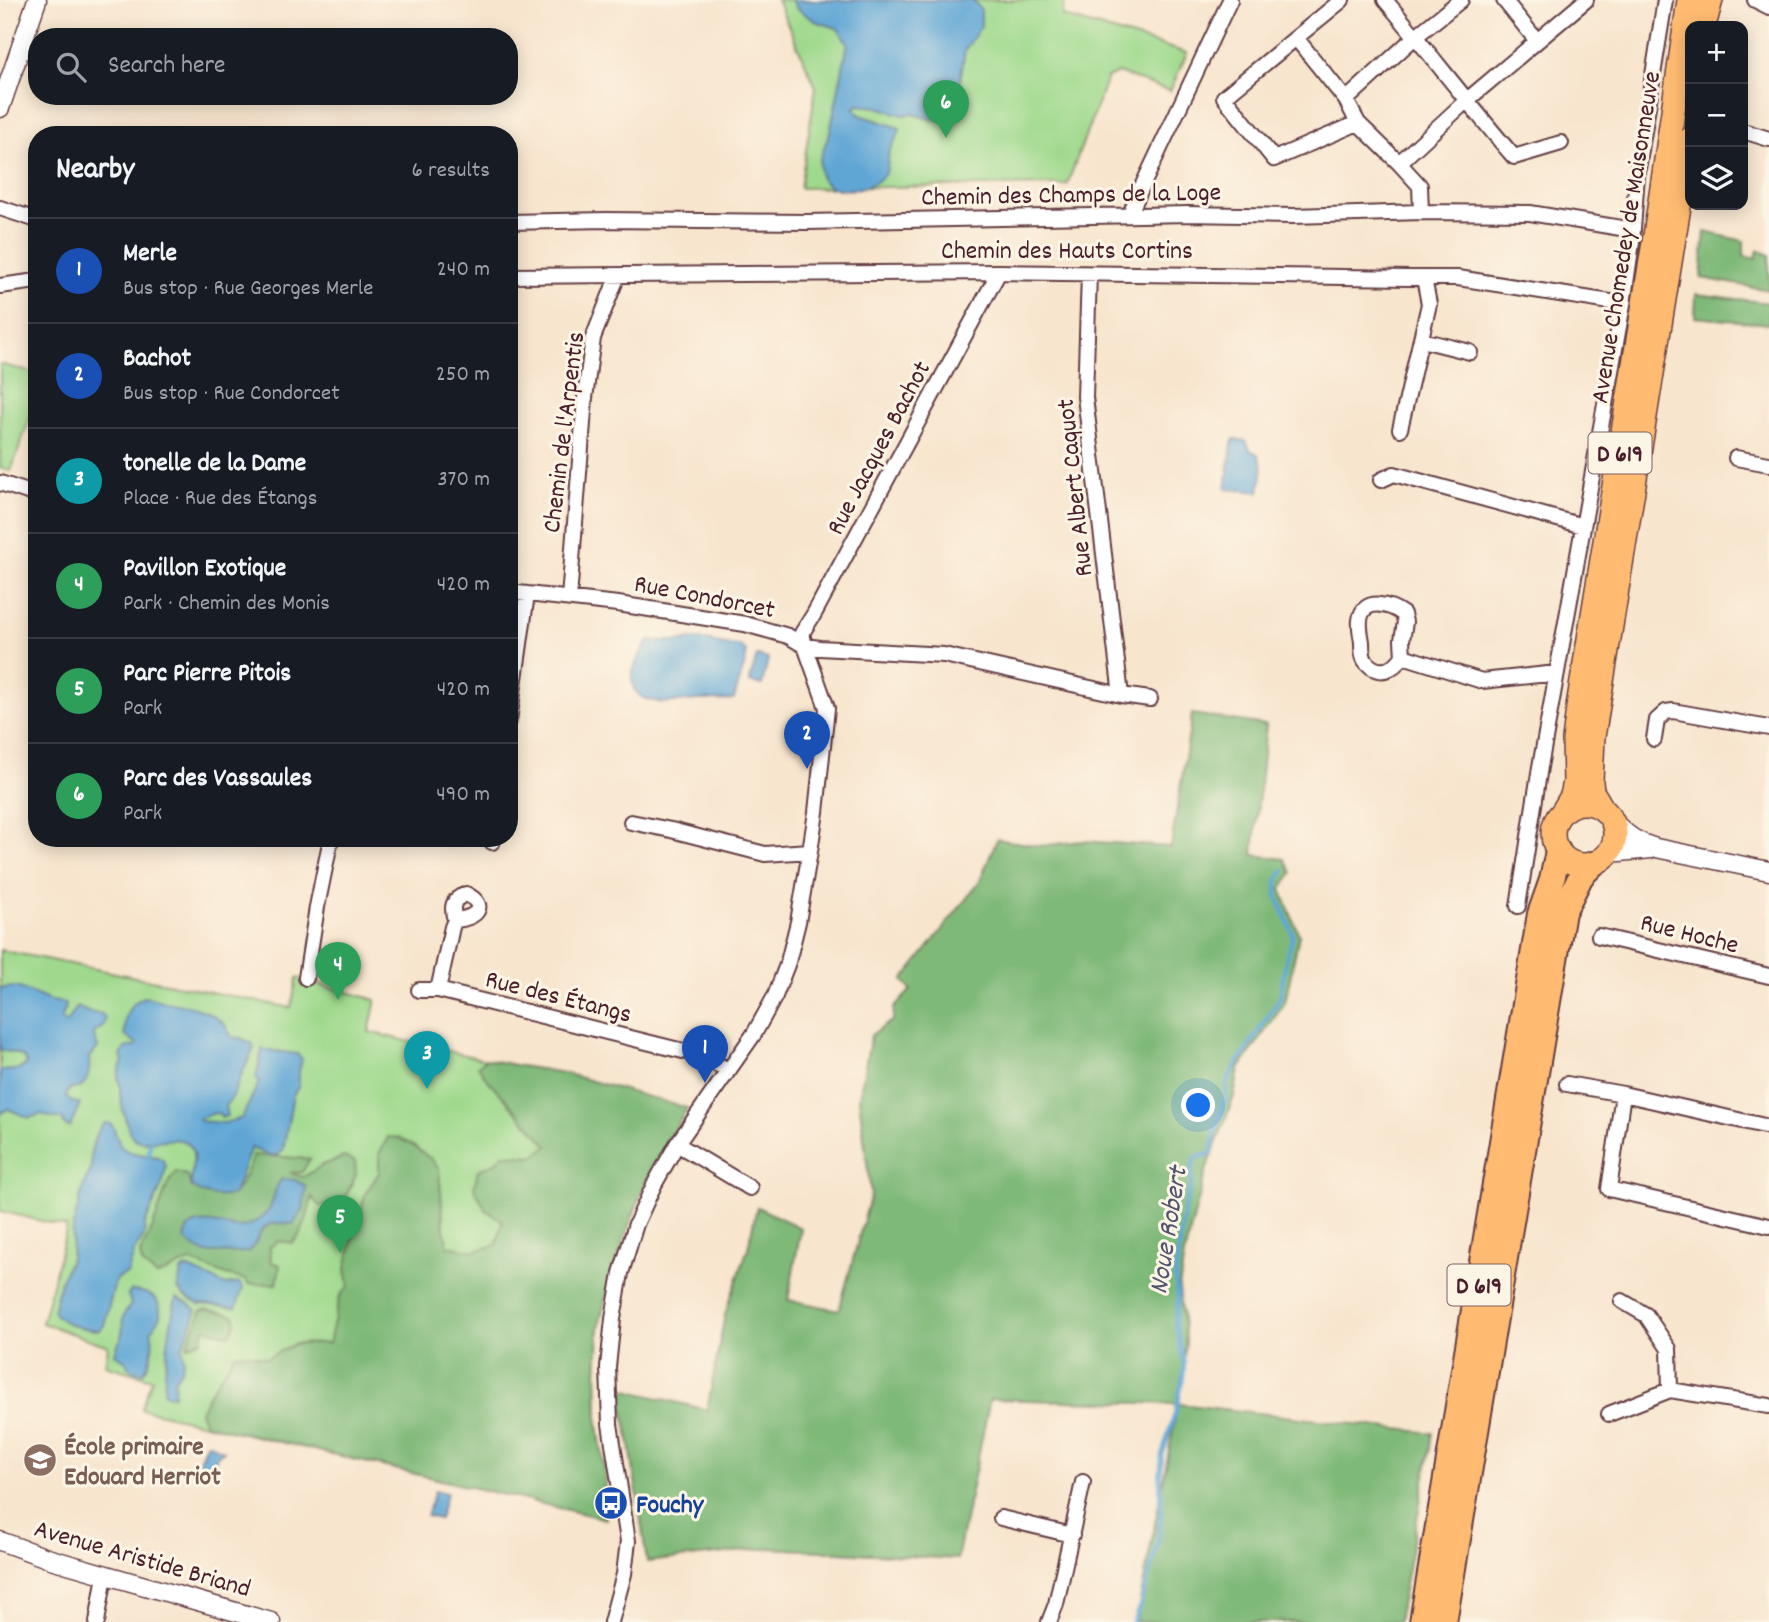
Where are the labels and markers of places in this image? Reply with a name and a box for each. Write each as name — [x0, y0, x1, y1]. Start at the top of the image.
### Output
pin: 6 — [923, 80, 969, 138]
pin: 2 — [784, 711, 830, 769]
pin: 4 — [315, 942, 361, 1000]
pin: 1 — [682, 1025, 728, 1083]
pin: 3 — [404, 1031, 450, 1089]
pin: 5 — [317, 1195, 363, 1253]
place label: École primaire Edouard Herriot — [64, 1430, 221, 1497]
school or university icon: École primaire Edouard Herriot — [21, 1441, 59, 1479]
bus stop icon: Fouchy — [592, 1484, 630, 1522]
place label: Fouchy — [636, 1488, 705, 1525]

